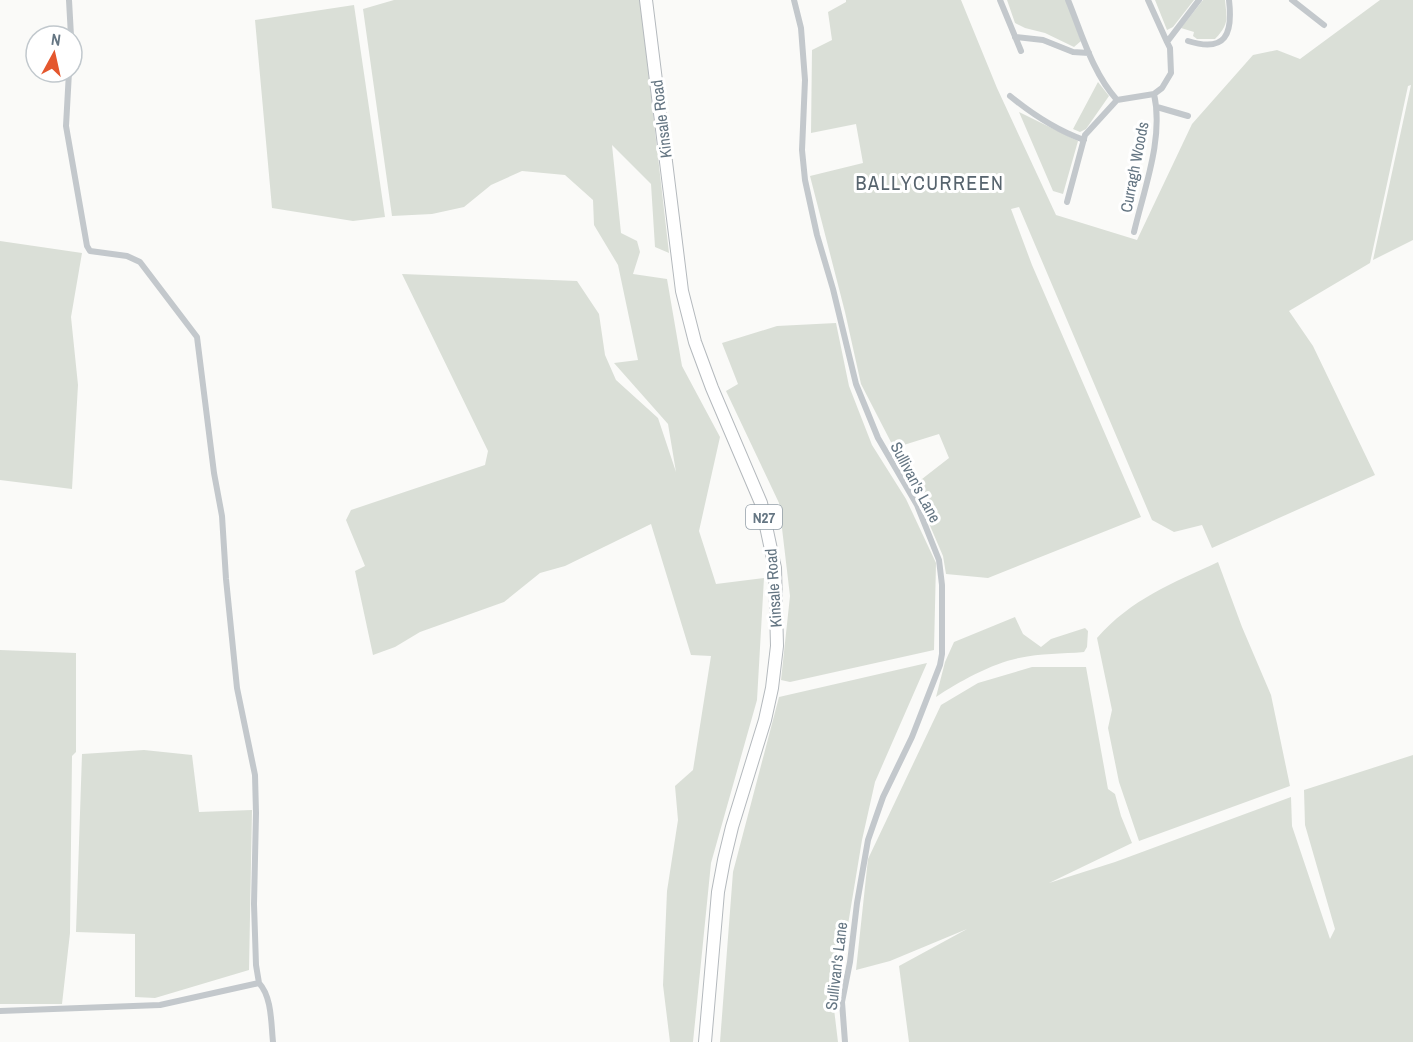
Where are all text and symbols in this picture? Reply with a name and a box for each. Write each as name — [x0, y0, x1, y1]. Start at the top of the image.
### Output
north arrow — [24, 24, 84, 84]
text: N — [50, 28, 62, 51]
street label: Kinsale Road — [645, 79, 677, 159]
street label: Curragh Woods — [1114, 120, 1154, 214]
district label: BALLYCURREEN — [856, 169, 1004, 196]
street label: Sullivan's Lane — [885, 438, 947, 526]
road number: N27 — [746, 505, 782, 529]
street label: Kinsale Road — [759, 548, 787, 628]
street label: Sullivan's Lane — [820, 921, 852, 1011]

